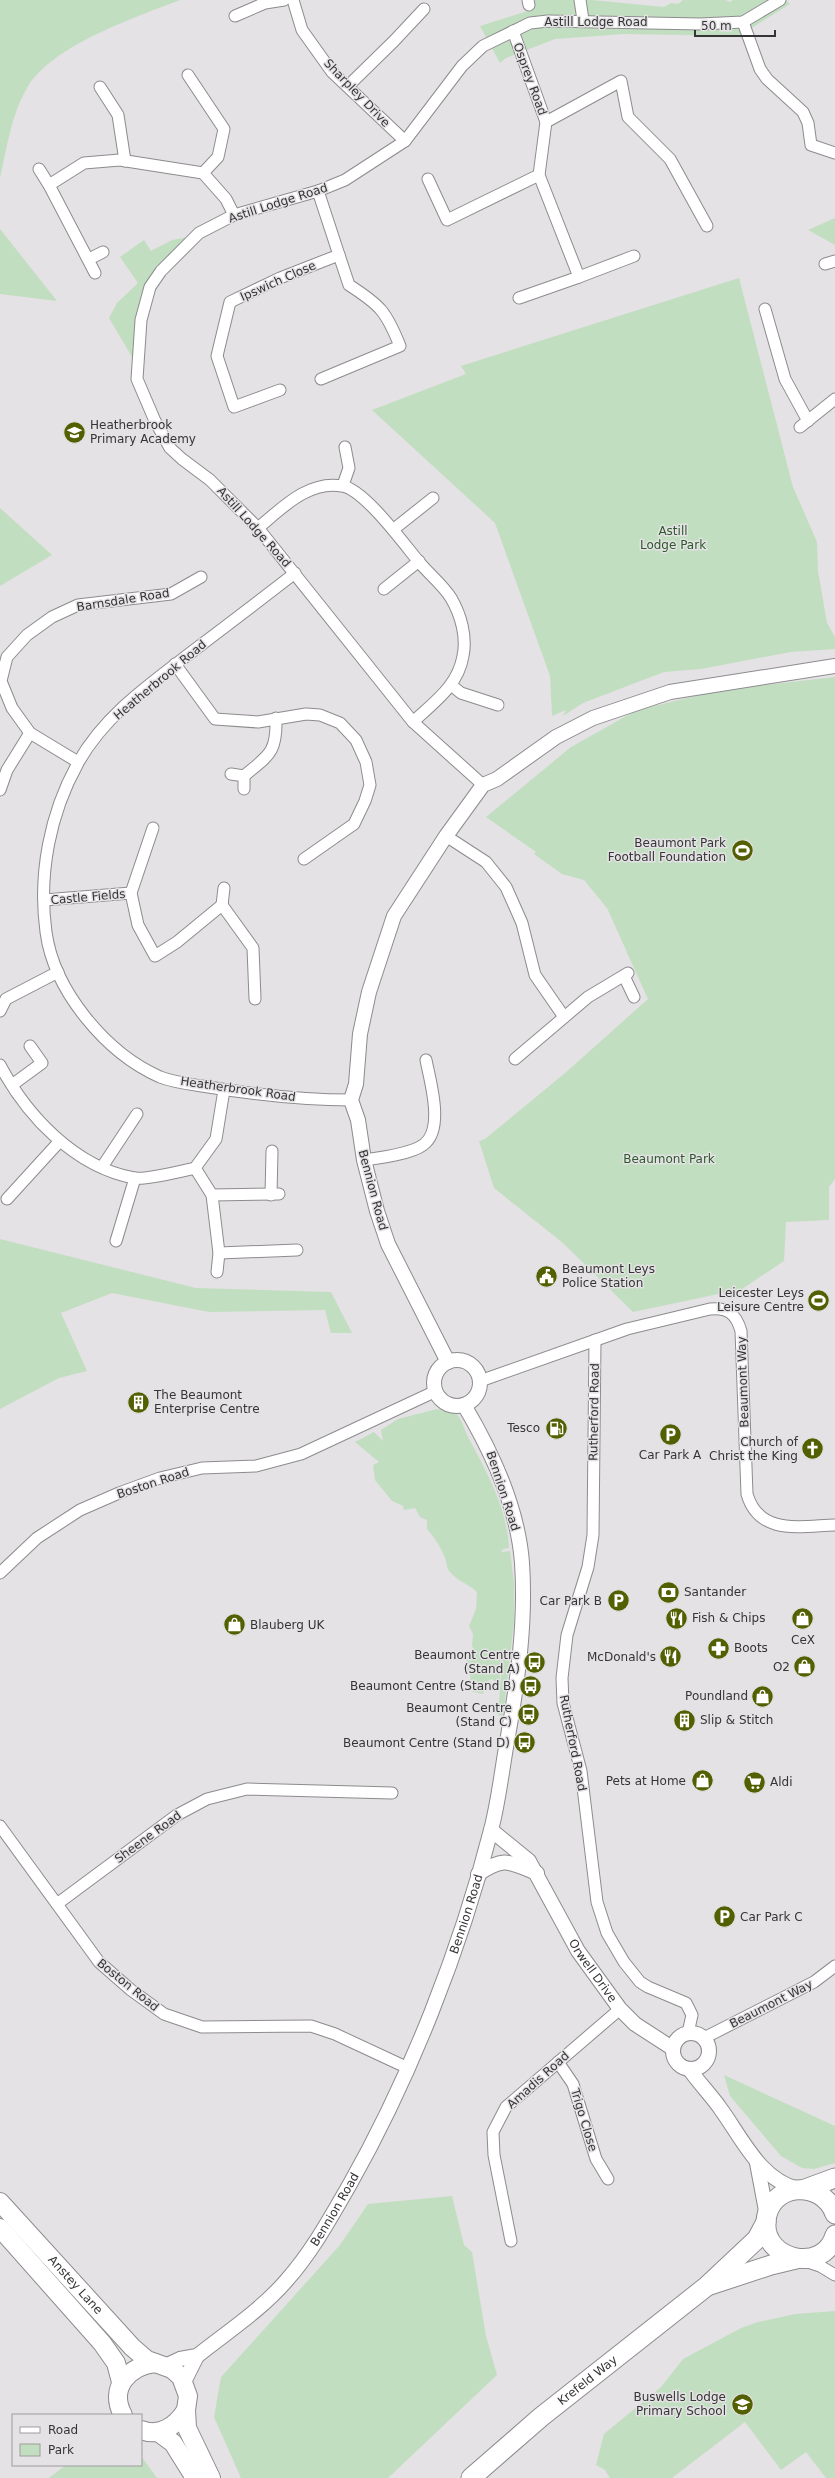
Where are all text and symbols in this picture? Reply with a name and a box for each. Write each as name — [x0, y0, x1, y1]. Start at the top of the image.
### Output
scale bar — [695, 12, 775, 38]
street label: Astill Lodge Road — [544, 15, 648, 29]
text: 50 m — [701, 19, 732, 33]
street label: Osprey Road — [510, 41, 550, 117]
street label: Sharpley Drive — [321, 56, 393, 130]
street label: Astill Lodge Road — [227, 180, 329, 226]
street label: Ipswich Close — [238, 258, 318, 304]
place label: Heatherbrook Primary Academy — [90, 418, 196, 446]
school or university icon: Heatherbrook Primary Academy — [61, 419, 87, 445]
street label: Astill Lodge Road — [214, 484, 294, 570]
park label: Astill Lodge Park — [640, 524, 706, 552]
street label: Barnsdale Road — [76, 586, 170, 614]
street label: Heatherbrook Road — [111, 637, 209, 723]
place label: Beaumont Park Football Foundation — [608, 836, 726, 864]
sports icon: Beaumont Park Football Foundation — [729, 837, 755, 863]
street label: Castle Fields — [50, 887, 126, 907]
street label: Heatherbrook Road — [179, 1074, 297, 1104]
street label: Bennion Road — [355, 1148, 391, 1232]
park label: Beaumont Park — [623, 1152, 715, 1166]
place label: Beaumont Leys Police Station — [562, 1262, 655, 1290]
public building icon: Beaumont Leys Police Station — [534, 1263, 560, 1289]
place label: Leicester Leys Leisure Centre — [717, 1286, 804, 1314]
sports icon: Leicester Leys Leisure Centre — [806, 1287, 832, 1313]
street label: Beaumont Way — [734, 1336, 752, 1428]
street label: Rutherford Road — [586, 1363, 602, 1461]
place label: The Beaumont Enterprise Centre — [153, 1388, 260, 1416]
building icon: The Beaumont Enterprise Centre — [125, 1389, 151, 1415]
fuel station icon: Tesco — [543, 1415, 569, 1441]
place label: Tesco — [506, 1421, 540, 1435]
parking icon: Car Park A — [657, 1421, 683, 1447]
place label: Church of Christ the King — [709, 1435, 799, 1463]
church icon: Church of Christ the King — [800, 1436, 826, 1462]
place label: Car Park A — [639, 1448, 702, 1462]
street label: Bennion Road — [484, 1449, 522, 1533]
street label: Boston Road — [115, 1465, 191, 1501]
bank icon: Santander — [656, 1579, 682, 1605]
place label: Santander — [684, 1585, 746, 1599]
parking icon: Car Park B — [605, 1588, 631, 1614]
place label: Car Park B — [540, 1594, 602, 1608]
restaurant icon: Fish & Chips — [664, 1605, 690, 1631]
shop icon: CeX — [790, 1606, 816, 1632]
place label: Fish & Chips — [692, 1611, 765, 1625]
shop icon: Blauberg UK — [221, 1612, 247, 1638]
place label: Blauberg UK — [250, 1618, 325, 1632]
place label: CeX — [791, 1633, 815, 1647]
pharmacy icon: Boots — [706, 1635, 732, 1661]
place label: Boots — [734, 1641, 768, 1655]
restaurant icon: McDonald's — [658, 1644, 684, 1670]
place label: Beaumont Centre (Stand A) — [414, 1648, 520, 1676]
bus stop icon: Beaumont Centre (Stand A) — [522, 1649, 548, 1675]
place label: McDonald's — [587, 1650, 656, 1664]
shop icon: O2 — [792, 1654, 818, 1680]
place label: O2 — [773, 1660, 790, 1674]
bus stop icon: Beaumont Centre (Stand B) — [518, 1673, 544, 1699]
place label: Beaumont Centre (Stand B) — [350, 1679, 516, 1693]
shop icon: Poundland — [750, 1683, 776, 1709]
place label: Poundland — [685, 1689, 748, 1703]
street label: Rutherford Road — [557, 1694, 589, 1792]
place label: Beaumont Centre (Stand C) — [406, 1701, 512, 1729]
bus stop icon: Beaumont Centre (Stand C) — [515, 1702, 541, 1728]
building icon: Slip & Stitch — [672, 1707, 698, 1733]
place label: Slip & Stitch — [700, 1713, 773, 1727]
bus stop icon: Beaumont Centre (Stand D) — [512, 1730, 538, 1756]
place label: Beaumont Centre (Stand D) — [343, 1736, 510, 1750]
shop icon: Pets at Home — [689, 1768, 715, 1794]
supermarket icon: Aldi — [742, 1769, 768, 1795]
place label: Pets at Home — [606, 1774, 686, 1788]
place label: Aldi — [770, 1775, 793, 1789]
street label: Sheene Road — [112, 1808, 184, 1866]
street label: Bennion Road — [447, 1872, 486, 1956]
parking icon: Car Park C — [712, 1904, 738, 1930]
place label: Car Park C — [740, 1910, 803, 1924]
street label: Orwell Drive — [566, 1937, 620, 2005]
street label: Boston Road — [94, 1956, 162, 2014]
street label: Beaumont Way — [727, 1977, 815, 2031]
street label: Amadis Road — [504, 2049, 572, 2111]
street label: Trigo Close — [567, 2086, 600, 2153]
street label: Bennion Road — [308, 2170, 362, 2249]
street label: Anstey Lane — [45, 2253, 106, 2317]
street label: Krefeld Way — [555, 2353, 620, 2408]
place label: Buswells Lodge Primary School — [634, 2390, 726, 2418]
school or university icon: Buswells Lodge Primary School — [729, 2391, 755, 2417]
legend — [12, 2414, 142, 2466]
text: Road — [48, 2423, 78, 2437]
text: Park — [48, 2443, 74, 2457]

